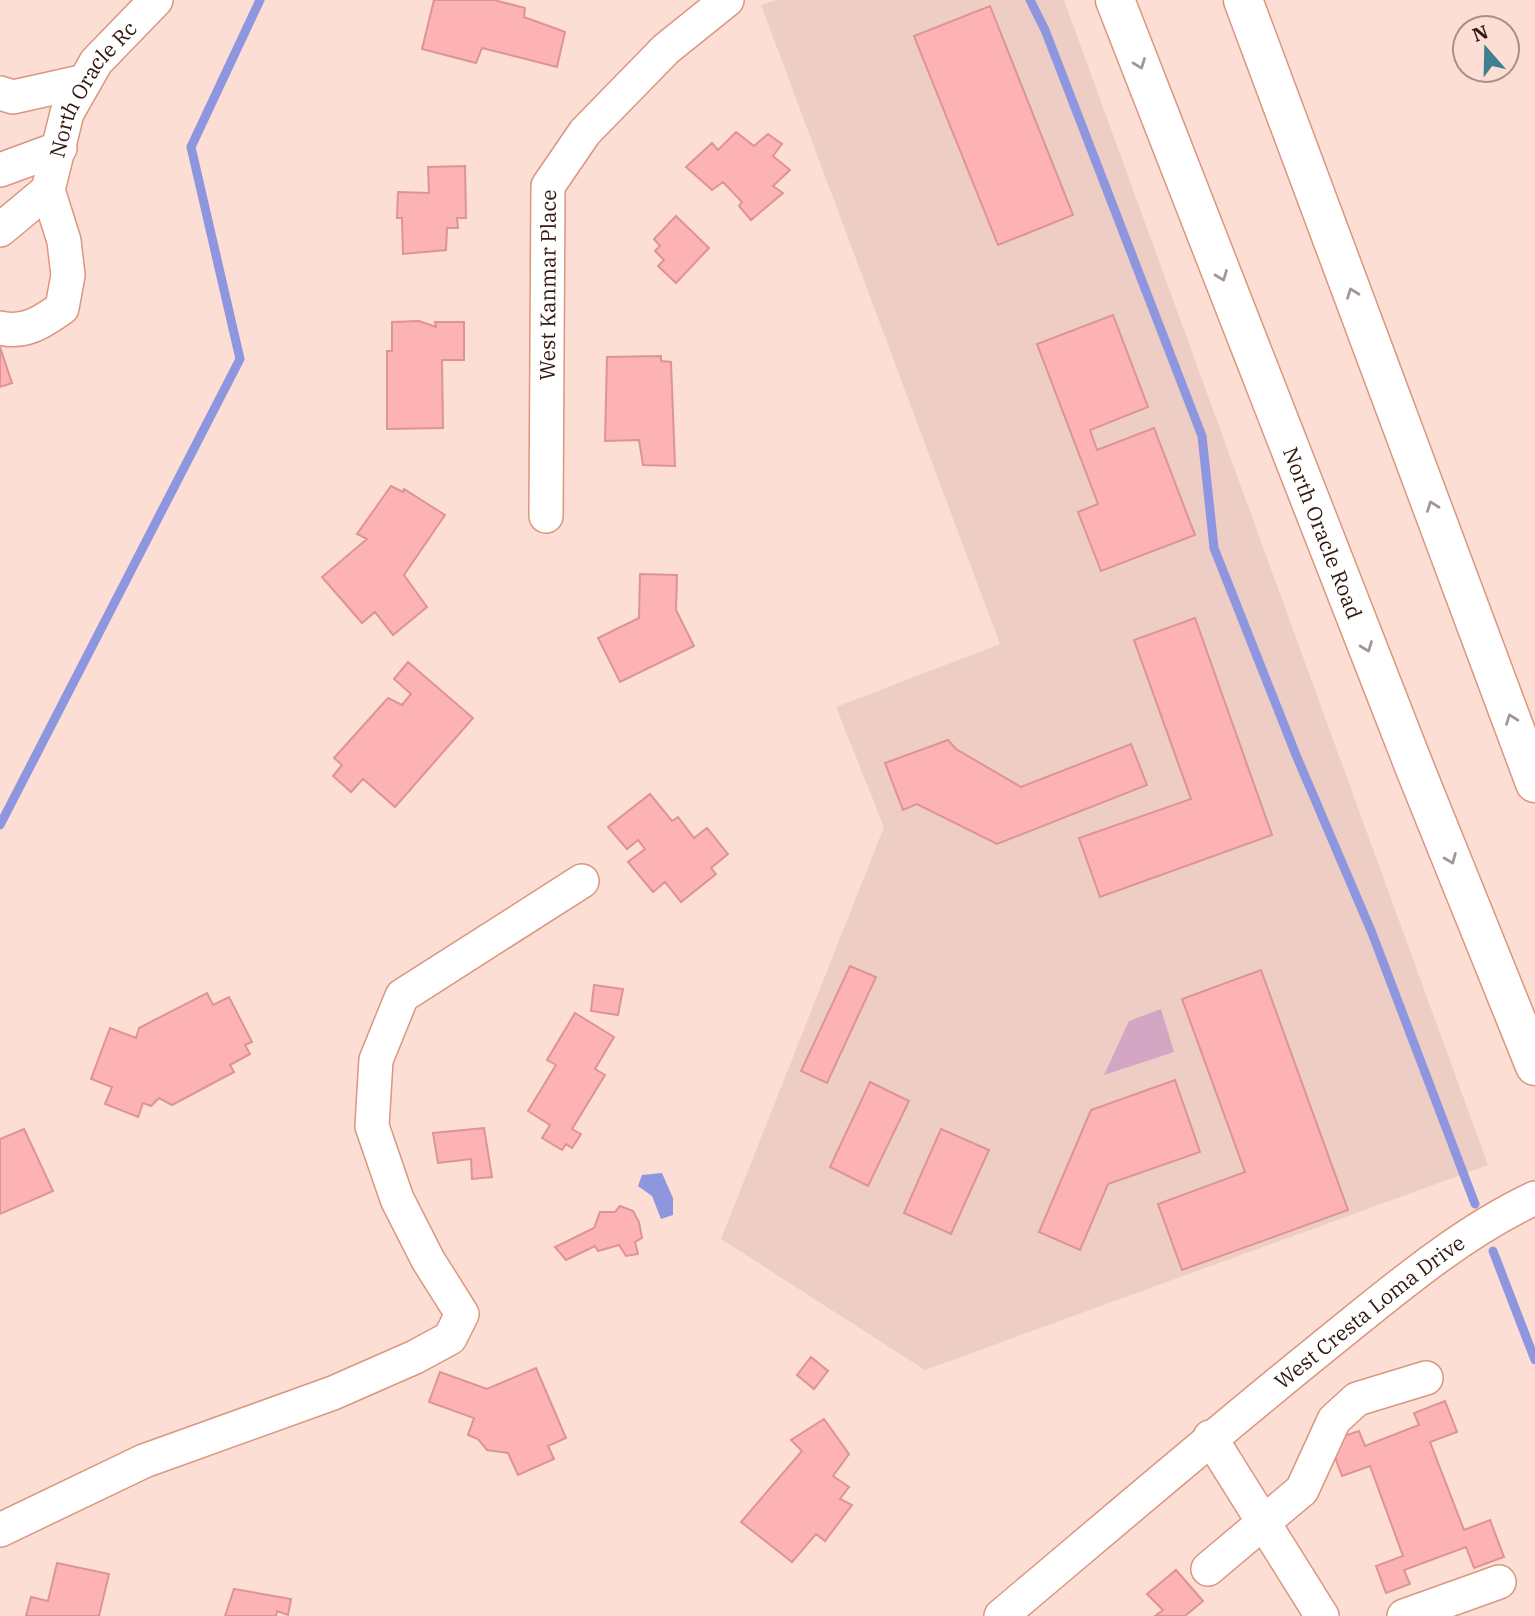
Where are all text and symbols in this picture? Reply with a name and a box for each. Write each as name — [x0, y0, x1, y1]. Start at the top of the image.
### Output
street label: North Oracle Rc — [43, 14, 143, 161]
north arrow — [1451, 14, 1521, 84]
text: N — [1469, 19, 1491, 47]
one-way arrow — [1131, 57, 1145, 69]
street label: West Kanmar Place — [533, 189, 562, 381]
one-way arrow — [1214, 269, 1228, 281]
one-way arrow — [1347, 288, 1361, 300]
street label: North Oracle Road — [1277, 443, 1369, 623]
one-way arrow — [1426, 501, 1440, 513]
one-way arrow — [1359, 641, 1373, 653]
one-way arrow — [1505, 714, 1519, 726]
one-way arrow — [1443, 852, 1457, 864]
street label: West Cresta Loma Drive — [1268, 1228, 1470, 1395]

